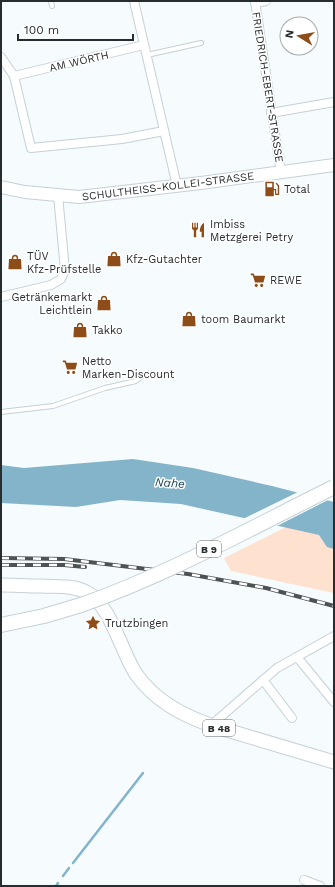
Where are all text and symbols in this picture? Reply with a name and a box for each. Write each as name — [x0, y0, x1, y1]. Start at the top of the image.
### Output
street label: FRIEDRICH-EBERT-STRASSE — [249, 11, 286, 163]
scale bar — [18, 16, 133, 42]
north arrow — [279, 16, 319, 56]
text: 100 m — [24, 23, 59, 37]
text: N — [283, 29, 297, 39]
street label: AM WÖRTH — [48, 47, 110, 75]
street label: SCHULTHEISS-KOLLEI-STRASSE — [81, 169, 255, 204]
fuel station icon: Total — [263, 180, 281, 198]
place label: Total — [284, 183, 311, 196]
place label: Imbiss Metzgerei Petry — [210, 218, 293, 244]
restaurant icon: Imbiss Metzgerei Petry — [189, 221, 207, 239]
place label: TÜV Kfz-Prüfstelle — [27, 249, 101, 276]
shop icon: Kfz-Gutachter — [105, 250, 123, 268]
shop icon: TÜV Kfz-Prüfstelle — [6, 253, 24, 271]
place label: Kfz-Gutachter — [126, 253, 203, 266]
supermarket icon: REWE — [249, 271, 267, 289]
place label: REWE — [270, 274, 302, 287]
place label: Getränkemarkt Leichtlein — [11, 291, 92, 317]
shop icon: Getränkemarkt Leichtlein — [95, 294, 113, 312]
shop icon: toom Baumarkt — [180, 310, 198, 328]
place label: toom Baumarkt — [201, 313, 286, 326]
shop icon: Takko — [71, 321, 89, 339]
place label: Takko — [92, 324, 123, 337]
place label: Netto Marken-Discount — [82, 355, 175, 381]
supermarket icon: Netto Marken-Discount — [61, 358, 79, 376]
water label: Nahe — [155, 475, 186, 491]
road number: B 9 — [197, 541, 221, 557]
place icon: Trutzbingen — [84, 614, 102, 632]
place label: Trutzbingen — [105, 617, 168, 630]
road number: B 48 — [203, 720, 235, 736]

